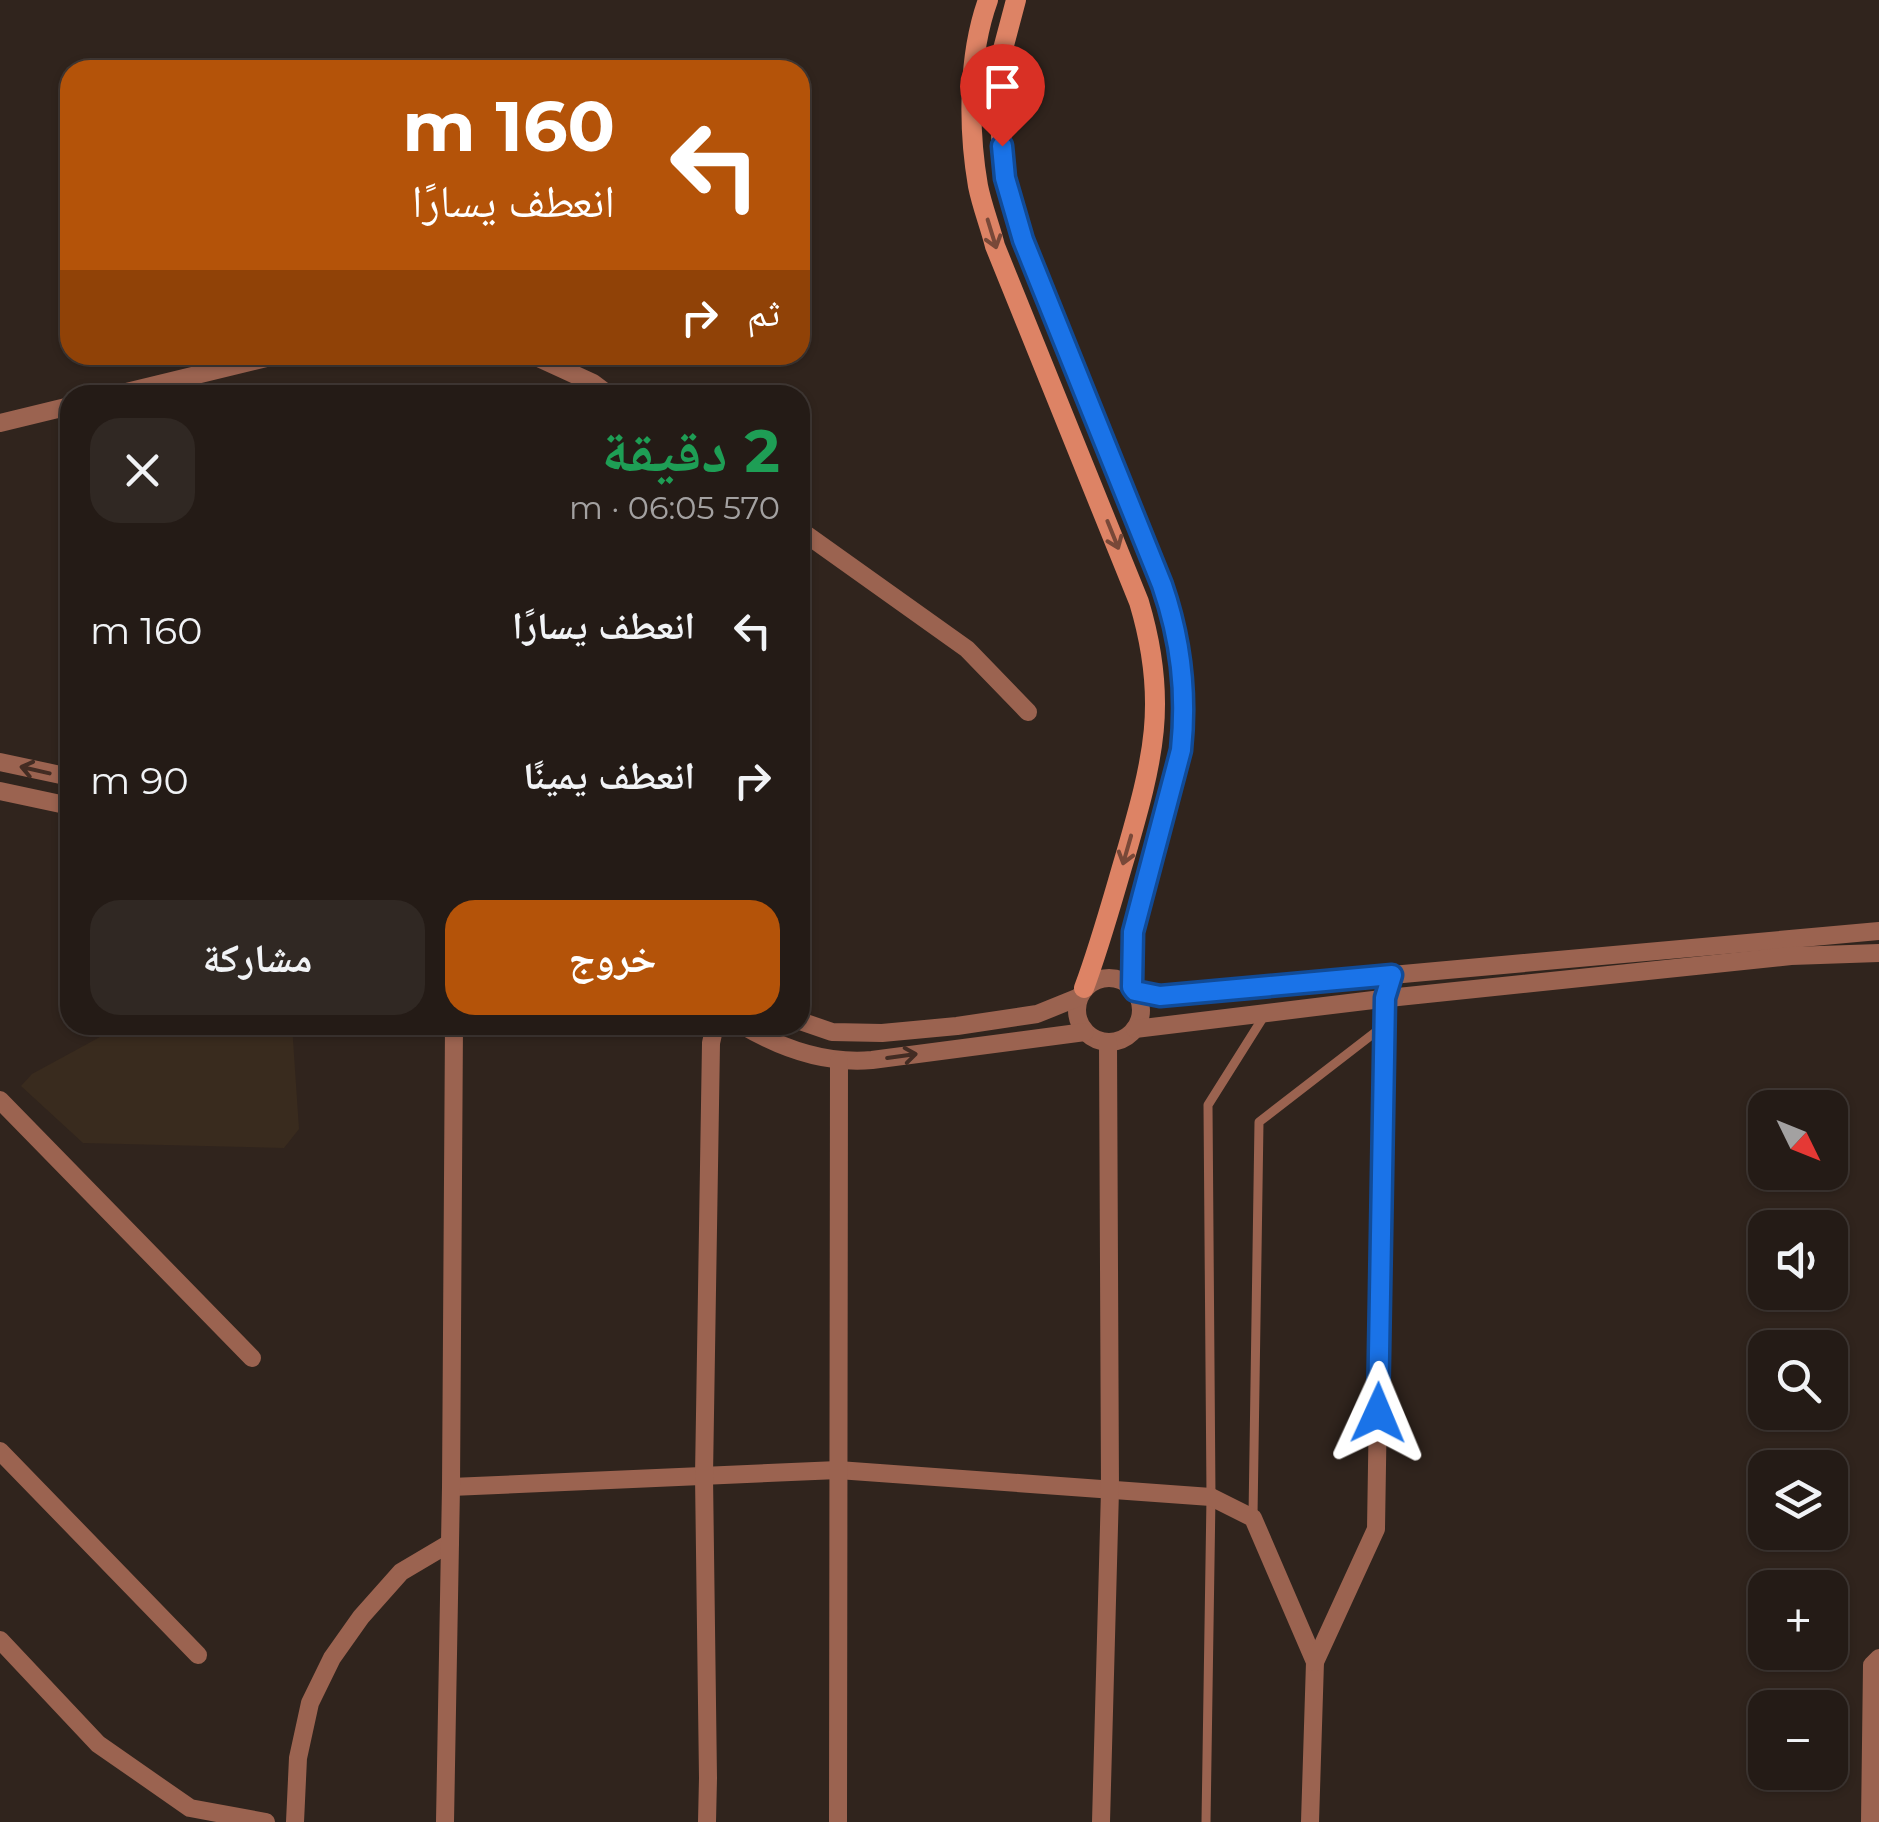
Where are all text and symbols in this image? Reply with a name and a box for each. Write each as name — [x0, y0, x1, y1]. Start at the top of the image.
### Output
pin — [960, 44, 1045, 147]
icon: arrive — [975, 59, 1030, 114]
text: 160 m — [402, 83, 615, 169]
icon: left — [650, 100, 780, 230]
text: انعطف يسارًا — [412, 173, 615, 228]
one-way arrow — [984, 217, 1002, 249]
text: ثم — [747, 289, 780, 336]
icon: right — [672, 290, 727, 345]
text: 2 دقيقة — [602, 414, 780, 487]
button: close — [90, 418, 195, 523]
text: 570 m · 06:05 — [569, 488, 780, 527]
one-way arrow — [1105, 519, 1123, 550]
text: انعطف يسارًا — [512, 602, 695, 649]
icon: left — [725, 603, 780, 658]
text: 160 m — [90, 607, 202, 654]
text: انعطف يمينًا — [523, 752, 695, 799]
icon: right — [725, 753, 780, 808]
text: 90 m — [90, 757, 189, 804]
one-way arrow — [20, 760, 52, 778]
one-way arrow — [1117, 834, 1135, 865]
button: مشاركة — [90, 900, 425, 1015]
button: خروج — [445, 900, 780, 1015]
one-way arrow — [885, 1046, 917, 1065]
north arrow — [1748, 1090, 1848, 1190]
map controls — [1748, 1090, 1848, 1790]
button: sound — [1748, 1210, 1848, 1310]
button: search — [1748, 1330, 1848, 1430]
position arrow — [1326, 1361, 1430, 1465]
button: layers — [1748, 1450, 1848, 1550]
button: + — [1748, 1570, 1848, 1670]
button: − — [1748, 1690, 1848, 1790]

